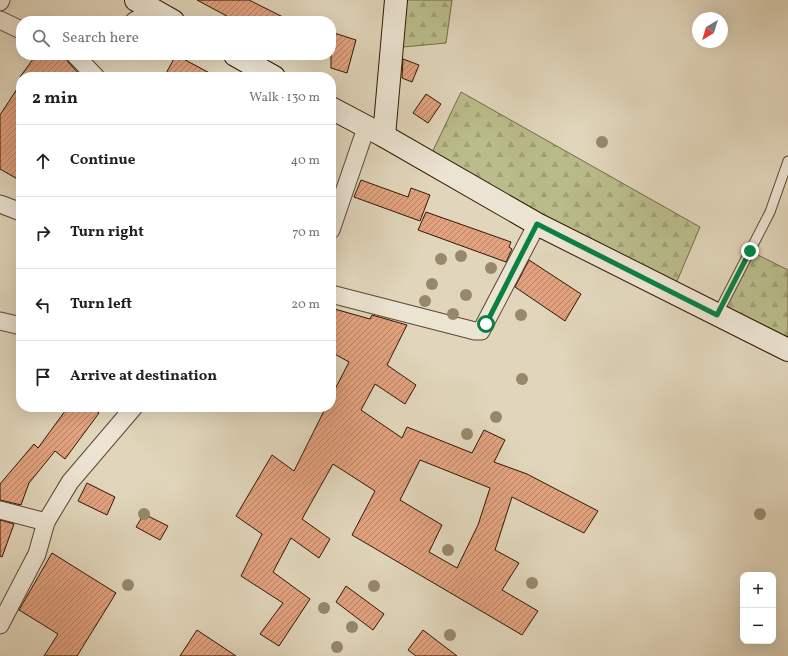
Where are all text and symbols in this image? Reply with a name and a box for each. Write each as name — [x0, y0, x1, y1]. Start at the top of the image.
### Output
north arrow — [692, 12, 728, 48]
search box — [16, 16, 336, 60]
icon: search — [30, 27, 52, 49]
text: Search here — [62, 28, 139, 49]
text: 2 min — [32, 87, 78, 110]
text: Walk · 130 m — [249, 89, 320, 107]
icon: ahead — [32, 150, 54, 172]
text: Continue — [70, 150, 135, 171]
text: 40 m — [291, 152, 320, 170]
icon: right — [32, 222, 54, 244]
text: Turn right — [70, 222, 144, 243]
text: 70 m — [292, 224, 320, 242]
route end — [741, 242, 759, 260]
icon: left — [32, 294, 54, 316]
text: Turn left — [70, 294, 132, 315]
text: 20 m — [291, 296, 320, 314]
route start — [477, 315, 495, 333]
icon: arrive — [32, 366, 54, 388]
text: Arrive at destination — [70, 366, 217, 387]
map controls — [740, 572, 776, 644]
button: + — [740, 572, 776, 608]
button: − — [740, 608, 776, 644]

